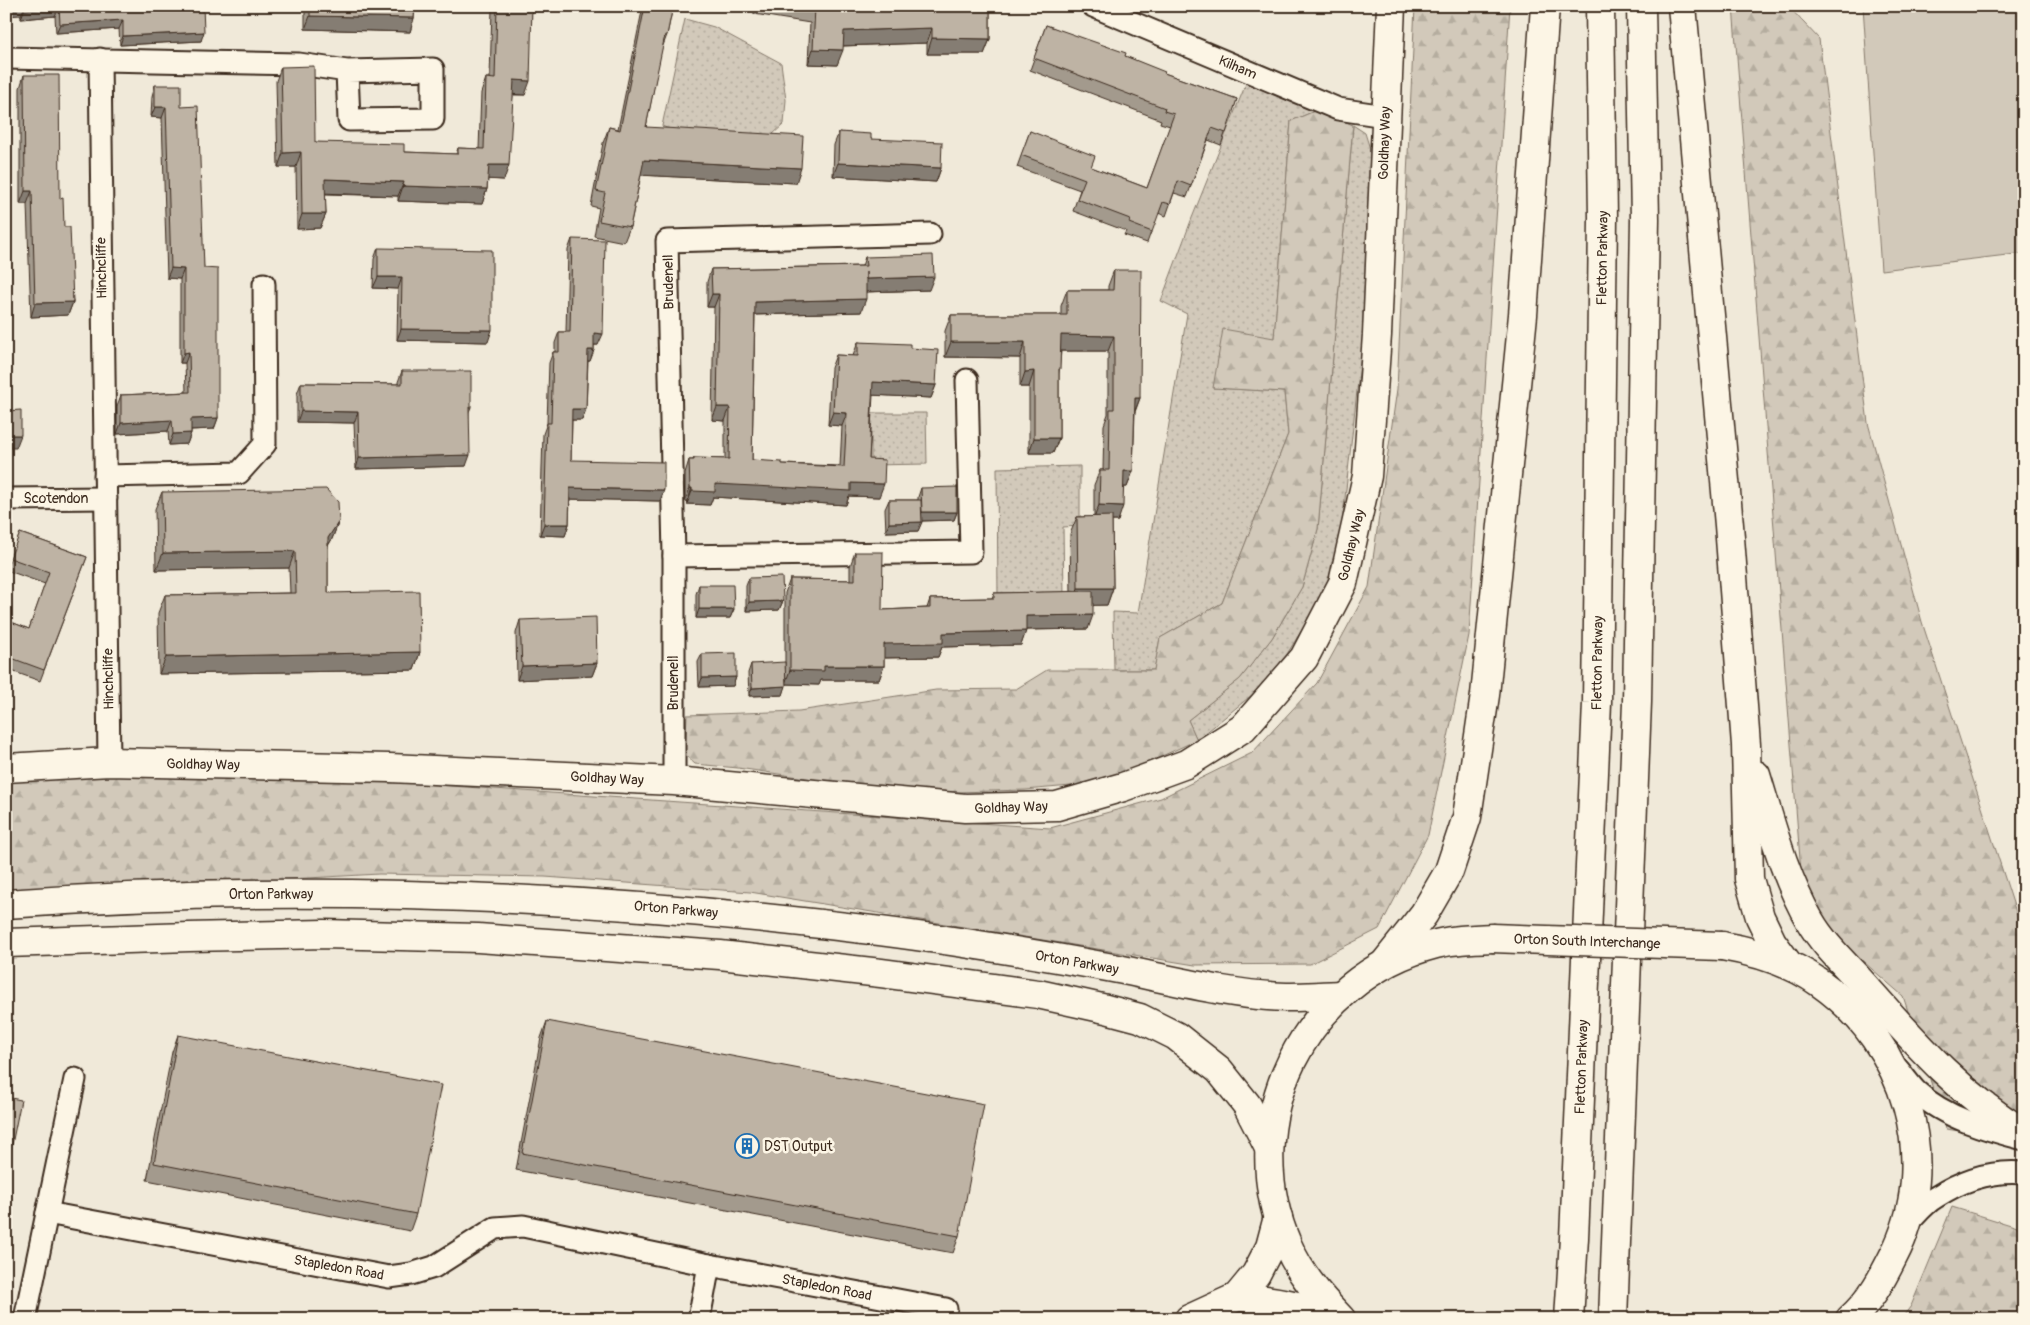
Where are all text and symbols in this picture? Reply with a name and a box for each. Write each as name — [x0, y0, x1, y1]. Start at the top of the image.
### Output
street label: Kilham — [1216, 52, 1259, 83]
street label: Goldhay Way — [1375, 106, 1394, 180]
street label: Fletton Parkway — [1593, 210, 1612, 306]
street label: Hinchcliffe — [92, 237, 111, 299]
street label: Brudenell — [660, 254, 677, 310]
street label: Scotendon — [24, 490, 89, 507]
street label: Goldhay Way — [1334, 507, 1369, 583]
street label: Fletton Parkway — [1588, 615, 1607, 711]
street label: Hinchcliffe — [99, 648, 118, 710]
street label: Brudenell — [665, 655, 682, 711]
street label: Goldhay Way — [166, 755, 240, 774]
street label: Goldhay Way — [570, 768, 644, 789]
street label: Goldhay Way — [974, 798, 1048, 817]
street label: Orton Parkway — [229, 886, 313, 903]
street label: Orton Parkway — [633, 897, 719, 922]
street label: Orton South Interchange — [1513, 930, 1661, 953]
street label: Orton Parkway — [1034, 947, 1120, 978]
street label: Fletton Parkway — [1571, 1019, 1592, 1115]
building icon: DST Output — [734, 1133, 760, 1159]
place label: DST Output — [764, 1138, 833, 1155]
street label: Stapledon Road — [293, 1251, 385, 1284]
street label: Stapledon Road — [781, 1270, 873, 1305]

